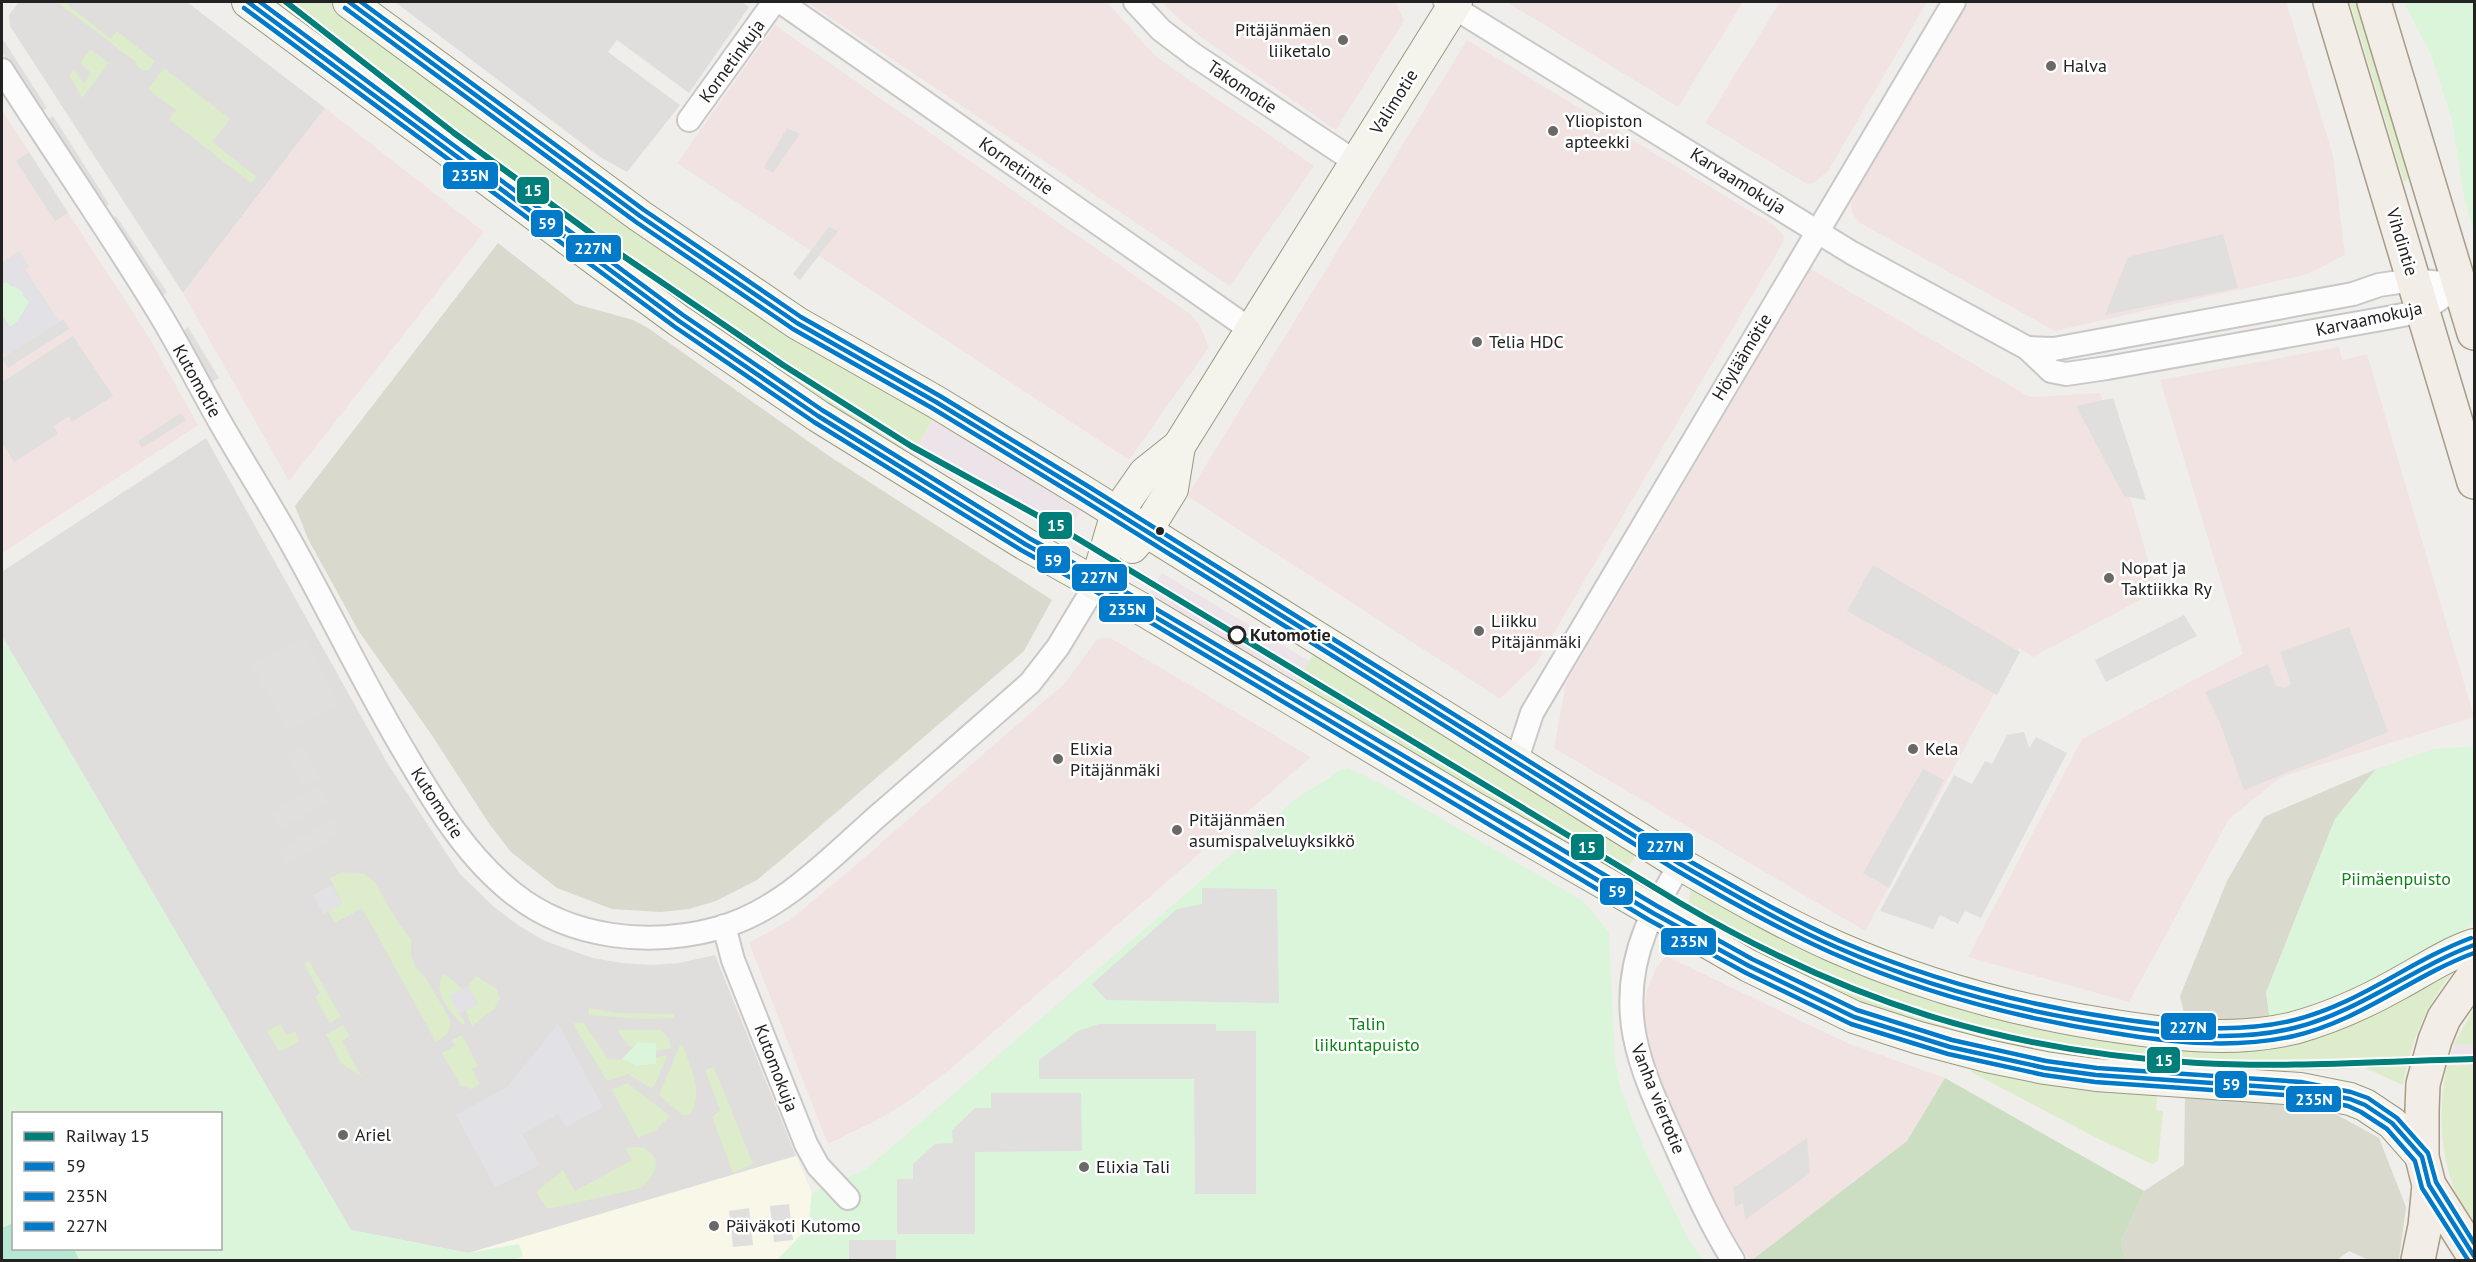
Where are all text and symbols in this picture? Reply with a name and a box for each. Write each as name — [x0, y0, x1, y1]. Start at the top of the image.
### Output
street label: Kornetinkuja — [694, 14, 770, 107]
place label: Pitäjänmäen liiketalo — [1235, 18, 1331, 62]
marker: Pitäjänmäen liiketalo — [1336, 33, 1350, 47]
place label: Halva — [2063, 54, 2107, 77]
street label: Takomotie — [1203, 55, 1282, 118]
marker: Halva — [2044, 59, 2058, 73]
street label: Valimotie — [1364, 65, 1423, 139]
place label: Yliopiston apteekki — [1565, 109, 1642, 153]
marker: Yliopiston apteekki — [1546, 124, 1560, 138]
street label: Kornetintie — [975, 132, 1058, 200]
street label: Karvaamokuja — [1686, 142, 1790, 219]
line badge: 235N — [442, 161, 499, 190]
text: 235N — [451, 165, 489, 185]
line badge: 15 — [516, 176, 550, 205]
text: 15 — [524, 180, 542, 200]
street label: Vihdintie — [2381, 204, 2424, 278]
line badge: 59 — [530, 209, 564, 238]
text: 59 — [538, 213, 556, 233]
line badge: 227N — [565, 234, 622, 263]
text: 227N — [574, 238, 612, 258]
street label: Karvaamokuja — [2313, 296, 2424, 341]
street label: Höyläämötie — [1707, 309, 1777, 404]
place label: Telia HDC — [1489, 330, 1564, 353]
marker: Telia HDC — [1470, 335, 1484, 349]
street label: Kutomotie — [168, 340, 227, 421]
line badge: 15 — [1038, 511, 1073, 540]
text: 15 — [1047, 515, 1065, 535]
unlabelled marker — [1154, 525, 1166, 537]
line badge: 59 — [1036, 545, 1071, 574]
text: 59 — [1044, 550, 1062, 570]
place label: Nopat ja Taktiikka Ry — [2121, 556, 2212, 600]
line badge: 227N — [1071, 563, 1128, 592]
text: 227N — [1080, 567, 1118, 587]
marker: Nopat ja Taktiikka Ry — [2102, 571, 2116, 585]
line badge: 235N — [1098, 595, 1155, 623]
text: 235N — [1108, 599, 1146, 619]
place label: Liikku Pitäjänmäki — [1491, 609, 1582, 653]
place label: Kutomotie — [1250, 623, 1331, 646]
marker: Liikku Pitäjänmäki — [1472, 624, 1486, 638]
marker: Kutomotie — [1228, 626, 1246, 644]
place label: Elixia Pitäjänmäki — [1070, 737, 1161, 781]
place label: Kela — [1925, 737, 1958, 760]
marker: Kela — [1906, 742, 1920, 756]
marker: Elixia Pitäjänmäki — [1051, 752, 1065, 766]
street label: Kutomotie — [406, 763, 469, 843]
place label: Pitäjänmäen asumispalveluyksikkö — [1189, 808, 1355, 852]
marker: Pitäjänmäen asumispalveluyksikkö — [1170, 823, 1184, 837]
line badge: 227N — [1637, 832, 1694, 861]
line badge: 15 — [1570, 833, 1605, 861]
text: 227N — [1646, 836, 1684, 856]
text: 15 — [1578, 837, 1596, 857]
park label: Piimäenpuisto — [2341, 867, 2451, 890]
line badge: 59 — [1599, 877, 1634, 906]
text: 59 — [1608, 881, 1626, 901]
line badge: 235N — [1660, 927, 1717, 956]
text: 235N — [1670, 931, 1708, 951]
park label: Talin liikuntapuisto — [1314, 1012, 1420, 1056]
line badge: 227N — [2160, 1012, 2217, 1041]
text: 227N — [2169, 1017, 2207, 1037]
street label: Kutomokuja — [749, 1021, 804, 1115]
street label: Vanha viertotie — [1626, 1040, 1691, 1157]
line badge: 15 — [2146, 1046, 2181, 1074]
text: 15 — [2155, 1050, 2173, 1070]
line badge: 59 — [2214, 1070, 2248, 1099]
text: 59 — [2222, 1074, 2240, 1094]
line badge: 235N — [2285, 1085, 2342, 1113]
text: 235N — [2295, 1089, 2333, 1109]
legend — [12, 1112, 222, 1250]
place label: Ariel — [355, 1123, 392, 1146]
text: Railway 15 — [66, 1124, 150, 1147]
marker: Ariel — [336, 1128, 350, 1142]
text: 59 — [66, 1154, 86, 1177]
place label: Elixia Tali — [1096, 1155, 1170, 1178]
marker: Elixia Tali — [1077, 1160, 1091, 1174]
text: 235N — [66, 1184, 108, 1207]
text: 227N — [66, 1214, 108, 1237]
place label: Päiväkoti Kutomo — [726, 1214, 861, 1237]
marker: Päiväkoti Kutomo — [707, 1219, 721, 1233]

